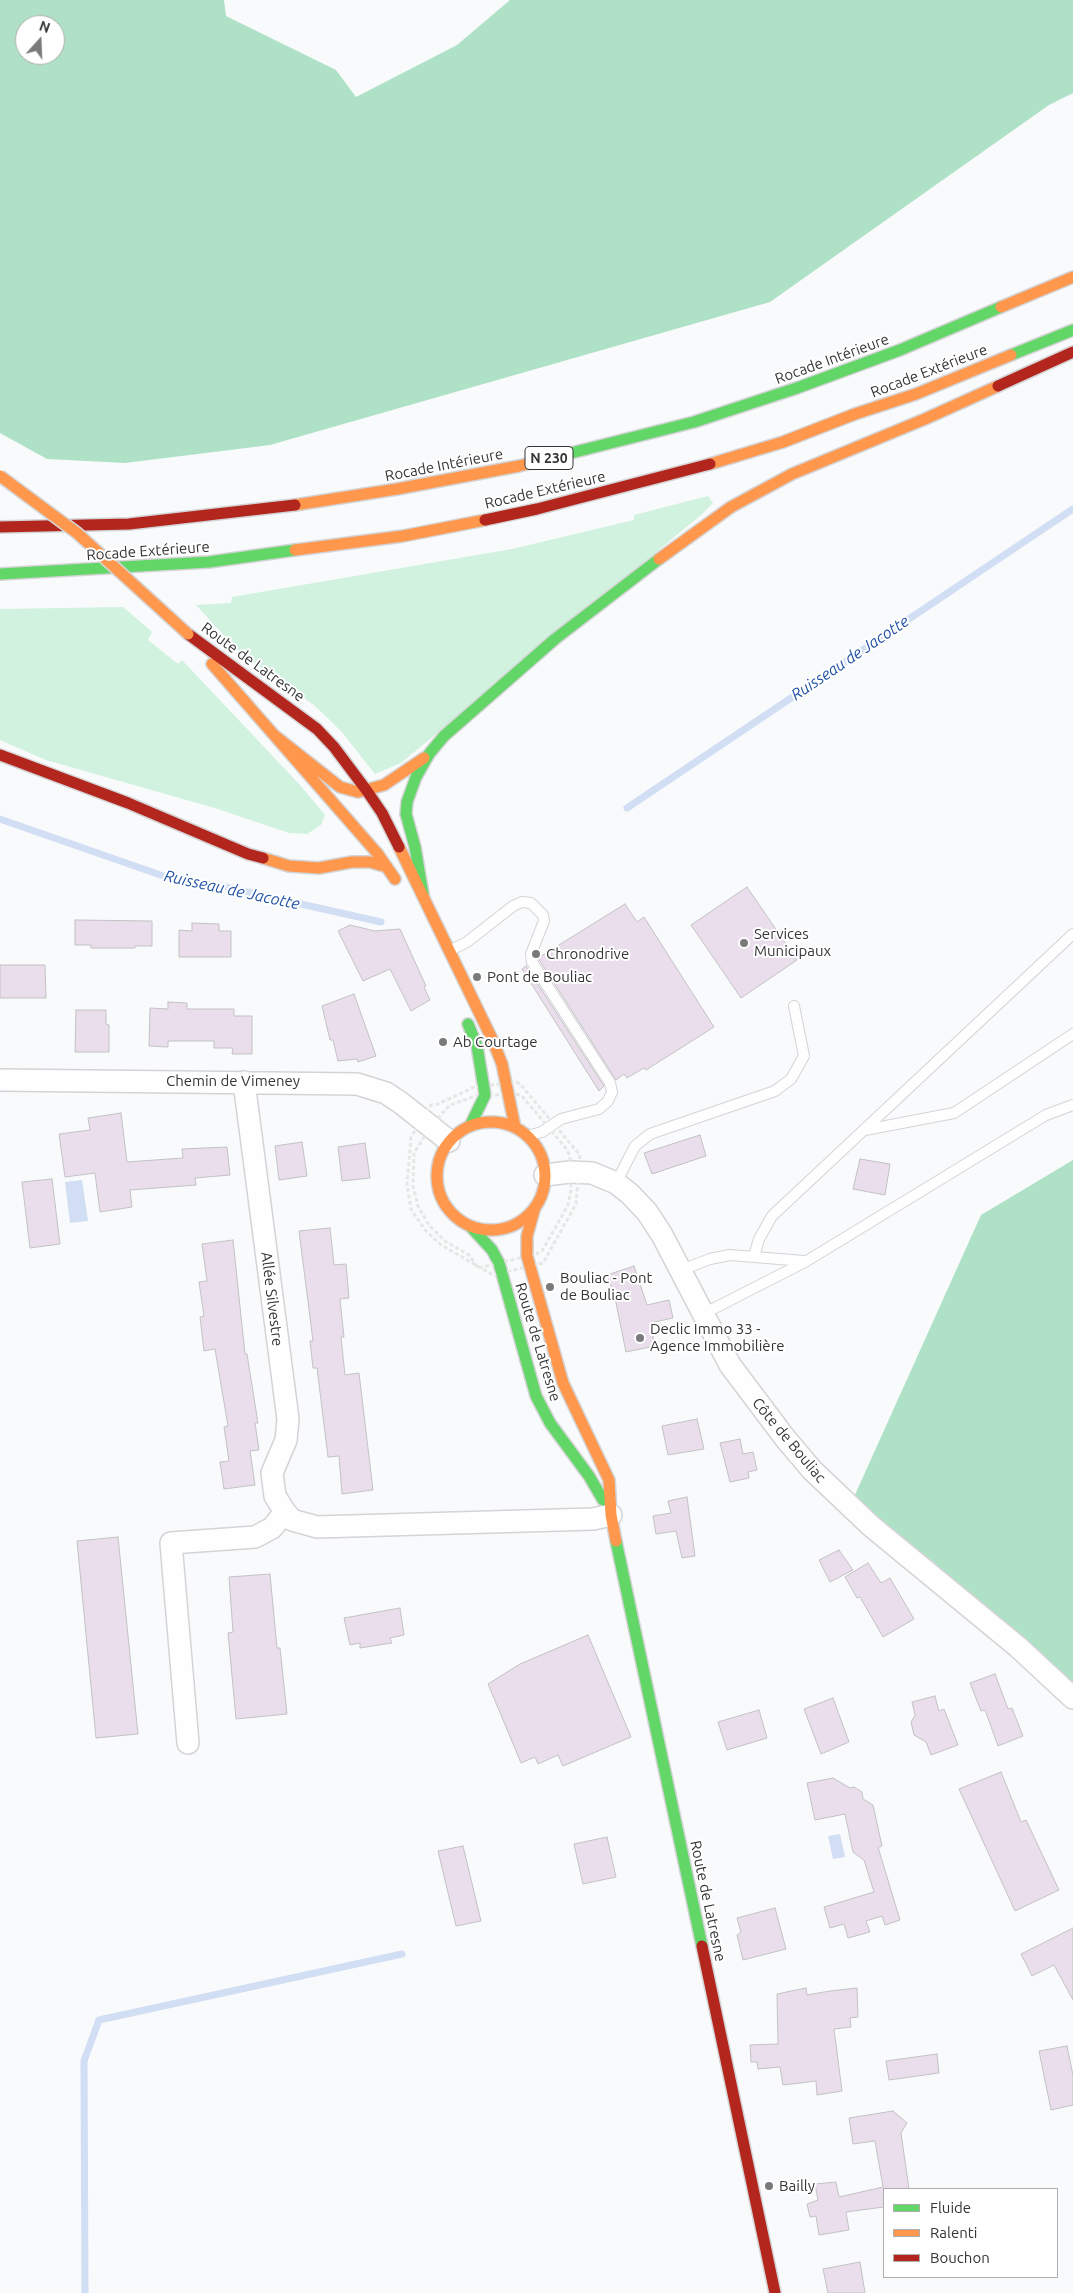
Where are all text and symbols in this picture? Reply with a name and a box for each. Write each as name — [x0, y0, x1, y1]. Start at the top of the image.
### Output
north arrow — [15, 15, 65, 65]
text: N — [37, 18, 52, 36]
street label: Rocade Intérieure — [773, 330, 891, 388]
street label: Rocade Extérieure — [868, 340, 990, 402]
street label: Rocade Intérieure — [383, 445, 505, 485]
road number: N 230 — [525, 446, 573, 469]
street label: Rocade Extérieure — [483, 467, 607, 513]
street label: Rocade Extérieure — [86, 538, 210, 564]
water label: Ruisseau de Jacotte — [787, 611, 913, 705]
street label: Route de Latresne — [198, 618, 308, 706]
water label: Ruisseau de Jacotte — [162, 866, 302, 914]
place label: Services Municipaux — [754, 925, 831, 960]
marker: Services Municipaux — [738, 937, 750, 949]
place label: Chronodrive — [546, 945, 629, 963]
marker: Chronodrive — [530, 948, 542, 960]
place label: Pont de Bouliac — [487, 968, 592, 986]
marker: Pont de Bouliac — [471, 971, 483, 983]
place label: Ab Courtage — [453, 1033, 538, 1051]
marker: Ab Courtage — [437, 1036, 449, 1048]
street label: Chemin de Vimeney — [166, 1072, 300, 1090]
street label: Allée Silvestre — [257, 1251, 287, 1347]
place label: Bouliac - Pont de Bouliac — [560, 1269, 652, 1304]
street label: Route de Latresne — [511, 1280, 565, 1404]
marker: Bouliac - Pont de Bouliac — [544, 1281, 556, 1293]
place label: Declic Immo 33 - Agence Immobilière — [650, 1320, 785, 1355]
marker: Declic Immo 33 - Agence Immobilière — [634, 1332, 646, 1344]
street label: Côte de Bouliac — [748, 1394, 830, 1486]
street label: Route de Latresne — [686, 1839, 730, 1963]
place label: Bailly — [779, 2177, 815, 2195]
marker: Bailly — [763, 2180, 775, 2192]
legend — [883, 2188, 1058, 2278]
text: Fluide — [930, 2199, 971, 2216]
text: Ralenti — [930, 2224, 977, 2241]
text: Bouchon — [930, 2249, 990, 2266]

